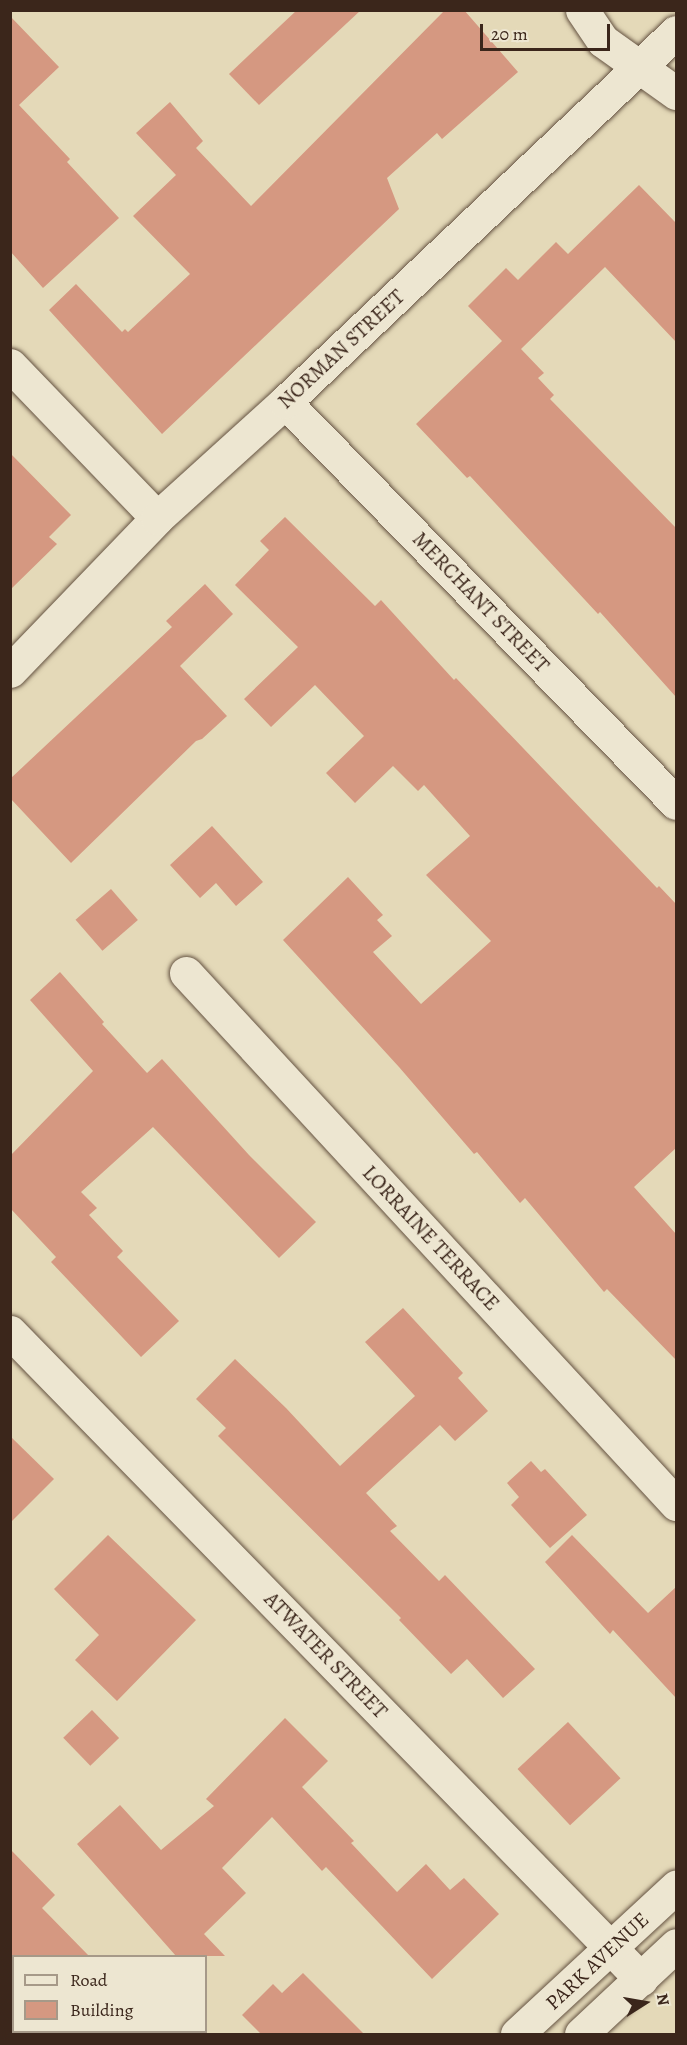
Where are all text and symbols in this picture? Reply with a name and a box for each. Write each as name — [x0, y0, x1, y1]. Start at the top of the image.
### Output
scale bar — [483, 12, 614, 50]
text: 20 m — [491, 22, 528, 46]
street label: NORMAN STREET — [273, 284, 409, 414]
street label: MERCHANT STREET — [407, 526, 555, 678]
street label: LORRAINE TERRACE — [357, 1160, 505, 1316]
street label: ATWATER STREET — [259, 1586, 393, 1724]
street label: PARK AVENUE — [540, 1907, 654, 2015]
legend — [12, 1955, 207, 2033]
text: Road — [70, 1968, 107, 1992]
north arrow — [615, 1973, 675, 2033]
text: N — [651, 1992, 675, 2007]
text: Building — [70, 1998, 134, 2022]

